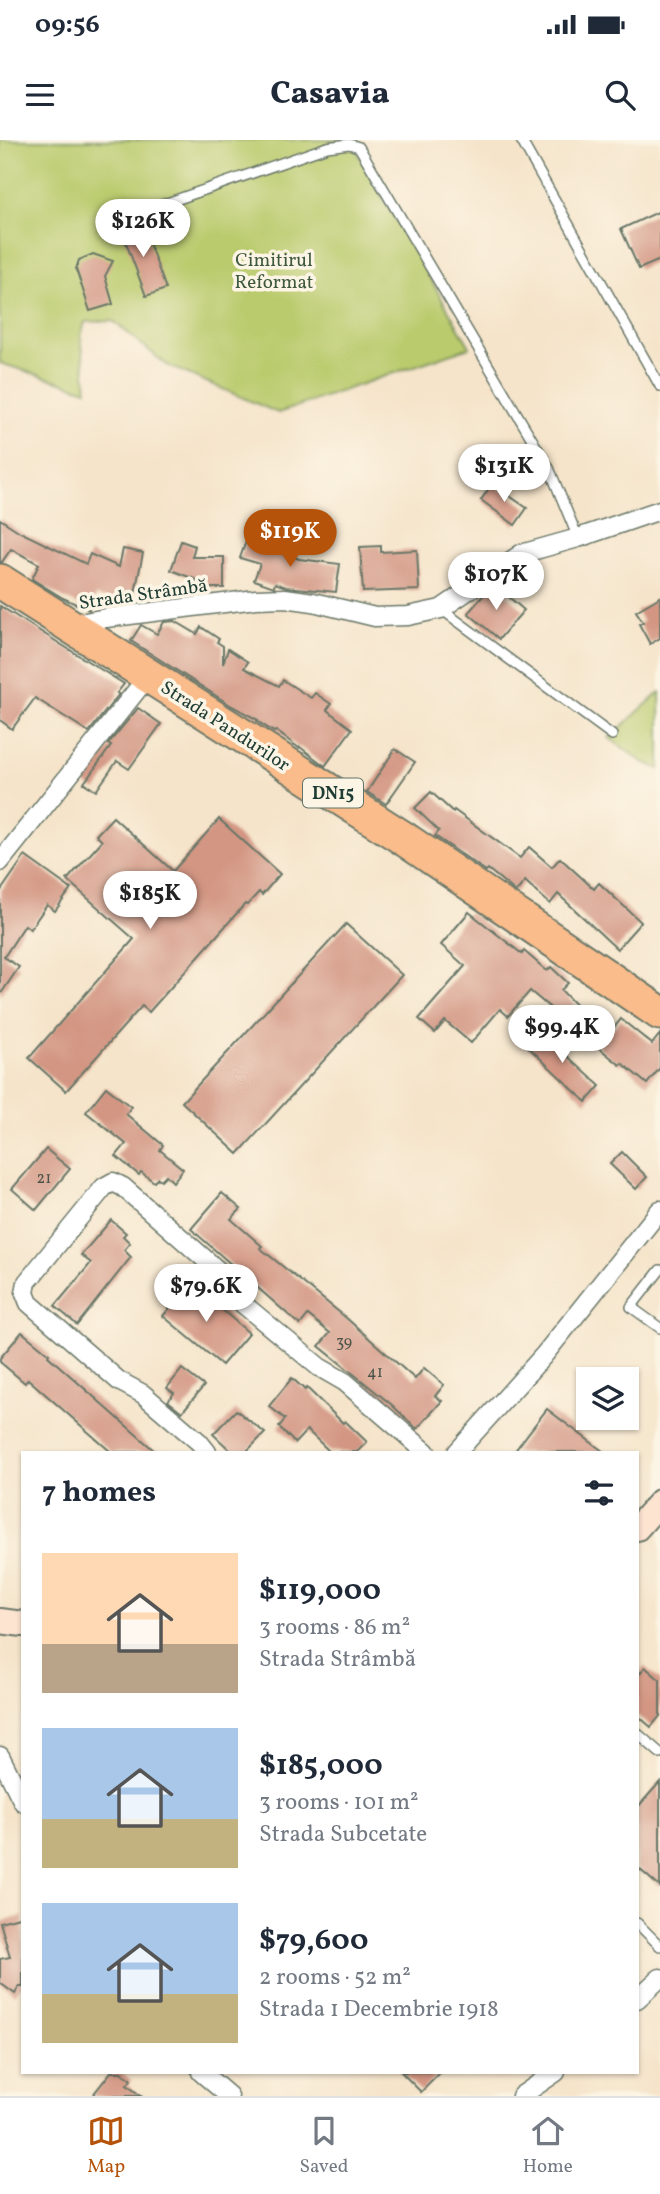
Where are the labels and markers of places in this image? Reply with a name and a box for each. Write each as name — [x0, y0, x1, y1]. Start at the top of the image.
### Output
pin: $126K — [94, 200, 192, 259]
pin: $131K — [455, 444, 553, 504]
pin: $119K — [241, 510, 339, 569]
pin: $107K — [447, 552, 545, 612]
pin: $185K — [101, 872, 199, 931]
pin: $99.4K — [505, 1006, 619, 1065]
pin: $79.6K — [149, 1264, 263, 1324]

